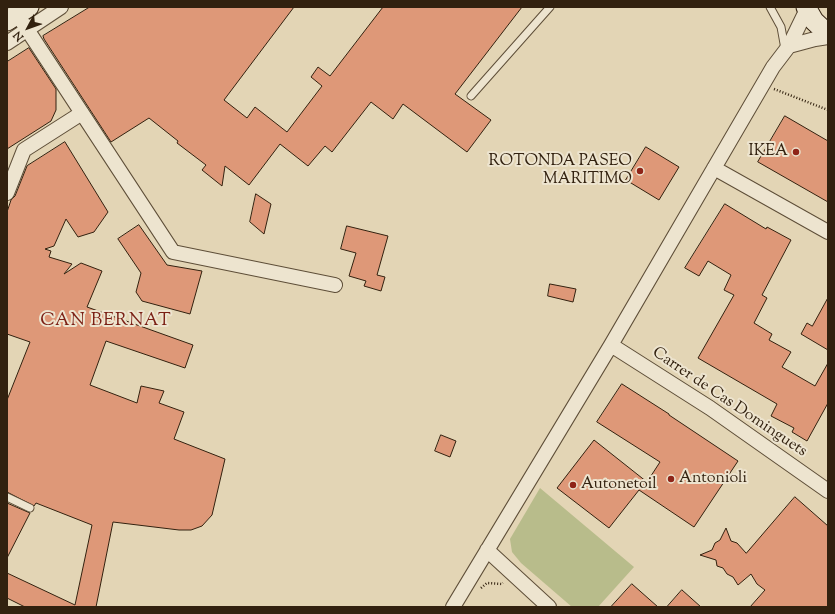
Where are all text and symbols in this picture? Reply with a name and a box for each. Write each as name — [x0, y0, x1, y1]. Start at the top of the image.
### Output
north arrow — [8, 8, 48, 48]
text: N — [10, 27, 28, 44]
place label: IKEA — [749, 142, 788, 162]
marker: IKEA — [791, 147, 801, 157]
place label: ROTONDA PASEO MARITIMO — [488, 152, 632, 190]
marker: ROTONDA PASEO MARITIMO — [635, 166, 645, 176]
district label: CAN BERNAT — [40, 311, 172, 333]
street label: Carrer de Cas Dominguets — [648, 344, 810, 462]
place label: Antonioli — [679, 469, 747, 489]
marker: Antonioli — [666, 474, 676, 484]
place label: Autonetoil — [581, 475, 657, 495]
marker: Autonetoil — [568, 480, 578, 490]

